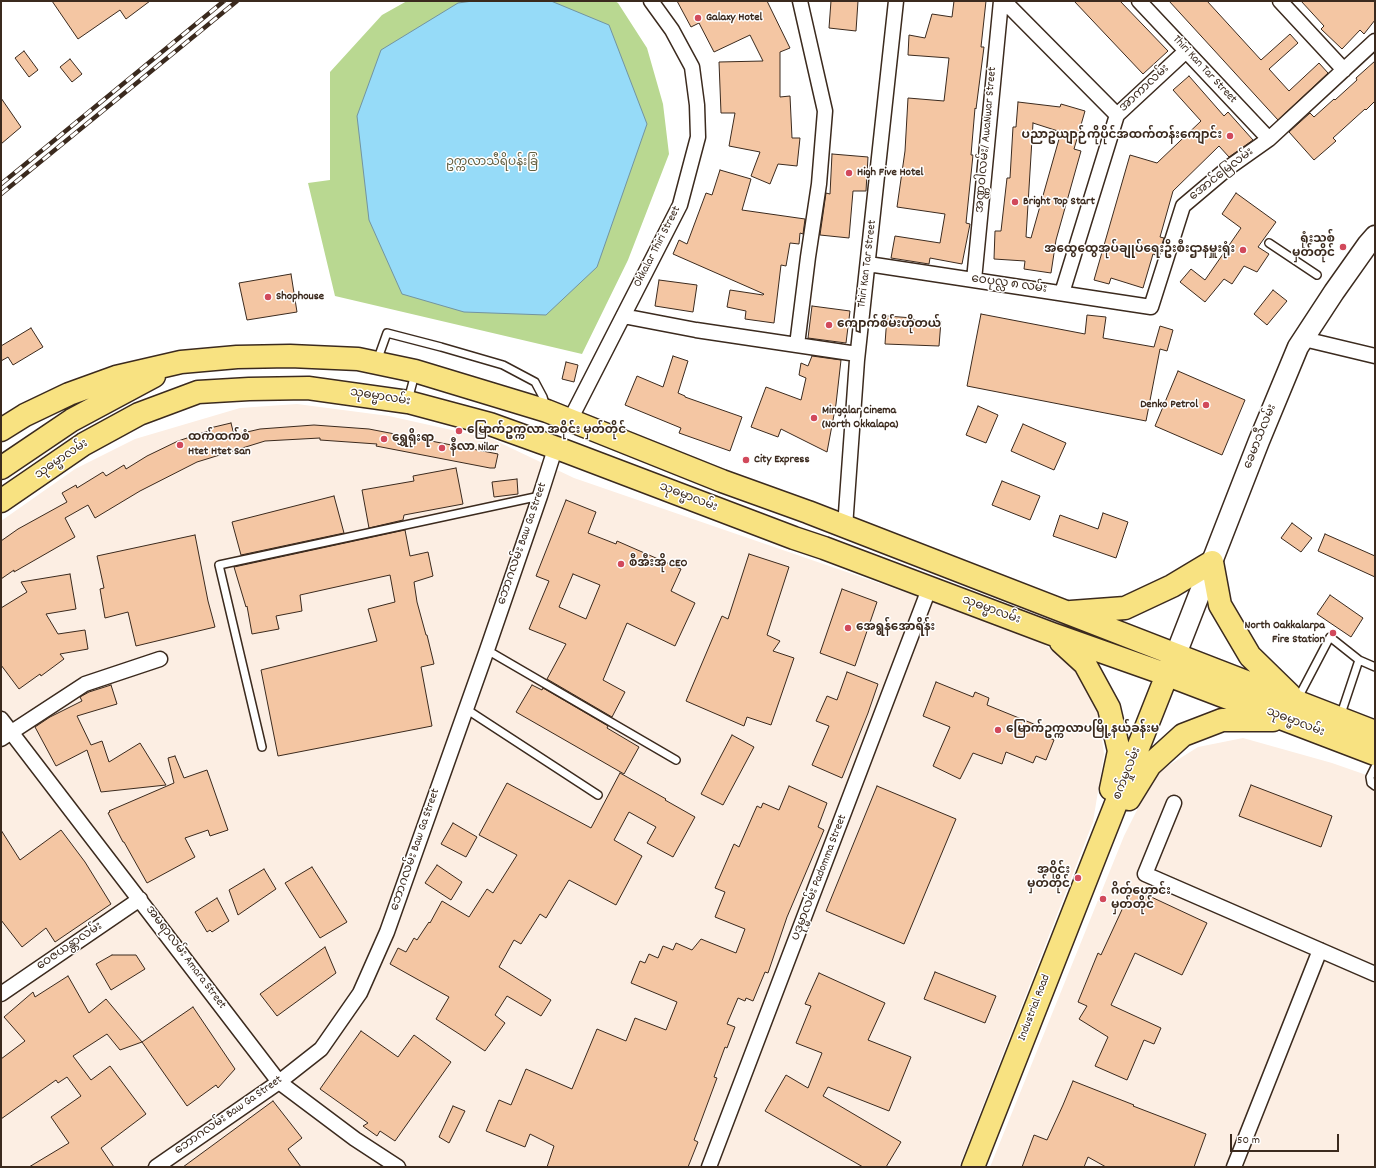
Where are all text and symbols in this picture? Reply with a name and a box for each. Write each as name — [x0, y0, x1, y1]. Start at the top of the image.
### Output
place label: Galaxy Hotel — [706, 11, 762, 25]
marker: Galaxy Hotel — [693, 13, 703, 23]
street label: Thiri Kan Tar Street — [1169, 33, 1239, 107]
street label: အာကာလမ်း — [1117, 62, 1173, 116]
street label: အဏ္ဏဝါလမ်း/ AwaNwar Street — [973, 66, 1001, 214]
place label: ပညာဥယျာဉ်ကိုပိုင်အထက်တန်းကျောင်း — [1022, 129, 1222, 143]
marker: ပညာဥယျာဉ်ကိုပိုင်အထက်တန်းကျောင်း — [1225, 131, 1235, 141]
street label: အောင်မြေလမ်း — [1187, 145, 1257, 205]
park label: ဥက္ကလာသီရိပန်းခြံ — [446, 156, 538, 170]
place label: High Five Hotel — [857, 166, 923, 180]
marker: High Five Hotel — [844, 168, 854, 178]
place label: Bright Top Start — [1023, 195, 1095, 209]
marker: Bright Top Start — [1010, 197, 1020, 207]
street label: Okkalar Thiri Street — [631, 204, 685, 290]
street label: Thiri Kan Tar Street — [855, 219, 881, 309]
place label: ရုံးသစ် မှတ်တိုင် — [1292, 233, 1335, 261]
marker: ရုံးသစ် မှတ်တိုင် — [1338, 242, 1348, 252]
place label: အထွေထွေအုပ်ချုပ်ရေးဦးစီးဌာနမှူးရုံး — [1044, 243, 1235, 257]
marker: အထွေထွေအုပ်ချုပ်ရေးဦးစီးဌာနမှူးရုံး — [1238, 245, 1248, 255]
street label: ဝေပုလ္လ ၈ လမ်း — [970, 273, 1048, 297]
place label: Shophouse — [276, 290, 324, 304]
marker: Shophouse — [263, 292, 273, 302]
place label: ကျောက်စိမ်းဟိုတယ် — [837, 318, 941, 332]
marker: ကျောက်စိမ်းဟိုတယ် — [824, 320, 834, 330]
street label: သုဓမ္မာလမ်း — [349, 386, 411, 410]
place label: Denko Petrol — [1140, 398, 1198, 412]
marker: Denko Petrol — [1201, 400, 1211, 410]
street label: ခေမာသီလမ်း — [1242, 403, 1280, 471]
place label: Mingalar Cinema (North Okkalapa) — [822, 404, 898, 432]
marker: Mingalar Cinema (North Okkalapa) — [809, 413, 819, 423]
place label: မြောက်ဥက္ကလာ အဝိုင်း မှတ်တိုင် — [467, 424, 626, 438]
marker: မြောက်ဥက္ကလာ အဝိုင်း မှတ်တိုင် — [454, 426, 464, 436]
place label: ထက်ထက်စံ Htet Htet San — [188, 431, 251, 459]
place label: ရွှေရိုးရာ — [392, 432, 434, 446]
marker: ရွှေရိုးရာ — [379, 434, 389, 444]
street label: သုဓမ္မာလမ်း — [33, 437, 91, 483]
marker: ထက်ထက်စံ Htet Htet San — [175, 440, 185, 450]
place label: နီလာ Nilar — [450, 441, 499, 455]
marker: နီလာ Nilar — [437, 443, 447, 453]
place label: City Express — [754, 453, 809, 467]
marker: City Express — [741, 455, 751, 465]
street label: သုဓမ္မာလမ်း — [657, 480, 719, 516]
street label: ဘောဂလမ်း Baw Ga Street — [495, 481, 551, 607]
place label: စီအီးအို CEO — [629, 557, 687, 571]
marker: စီအီးအို CEO — [616, 559, 626, 569]
street label: သုဓမ္မာလမ်း — [960, 594, 1022, 628]
place label: North Oakkalarpa Fire Station — [1245, 619, 1325, 647]
place label: အေရွန်အောရိန်း — [856, 621, 935, 635]
marker: အေရွန်အောရိန်း — [843, 623, 853, 633]
marker: North Oakkalarpa Fire Station — [1328, 628, 1338, 638]
street label: သုဓမ္မာလမ်း — [1264, 705, 1326, 741]
place label: မြောက်ဥက္ကလာပမြို့နယ်ခန်းမ — [1006, 723, 1159, 737]
marker: မြောက်ဥက္ကလာပမြို့နယ်ခန်းမ — [993, 725, 1003, 735]
street label: စက်မှုလမ်း — [1111, 746, 1145, 802]
street label: ဘောဂလမ်း Baw Ga Street — [388, 787, 444, 913]
street label: ပဒုမ္မာလမ်း Padomma Street — [789, 813, 851, 943]
place label: အဝိုင်း မှတ်တိုင် — [1027, 864, 1070, 892]
marker: အဝိုင်း မှတ်တိုင် — [1073, 873, 1083, 883]
place label: ဂိတ်ဟောင်း မှတ်တိုင် — [1111, 885, 1171, 913]
marker: ဂိတ်ဟောင်း မှတ်တိုင် — [1098, 894, 1108, 904]
street label: အမရာလမ်း Amara Street — [141, 904, 229, 1012]
street label: ဝေဇယန္တာလမ်း — [34, 920, 106, 974]
street label: Industrial Road — [1016, 973, 1054, 1043]
street label: ဘောဂလမ်း Baw Ga Street — [172, 1073, 286, 1159]
scale bar — [1232, 1126, 1341, 1152]
text: 50 m — [1237, 1132, 1260, 1149]

